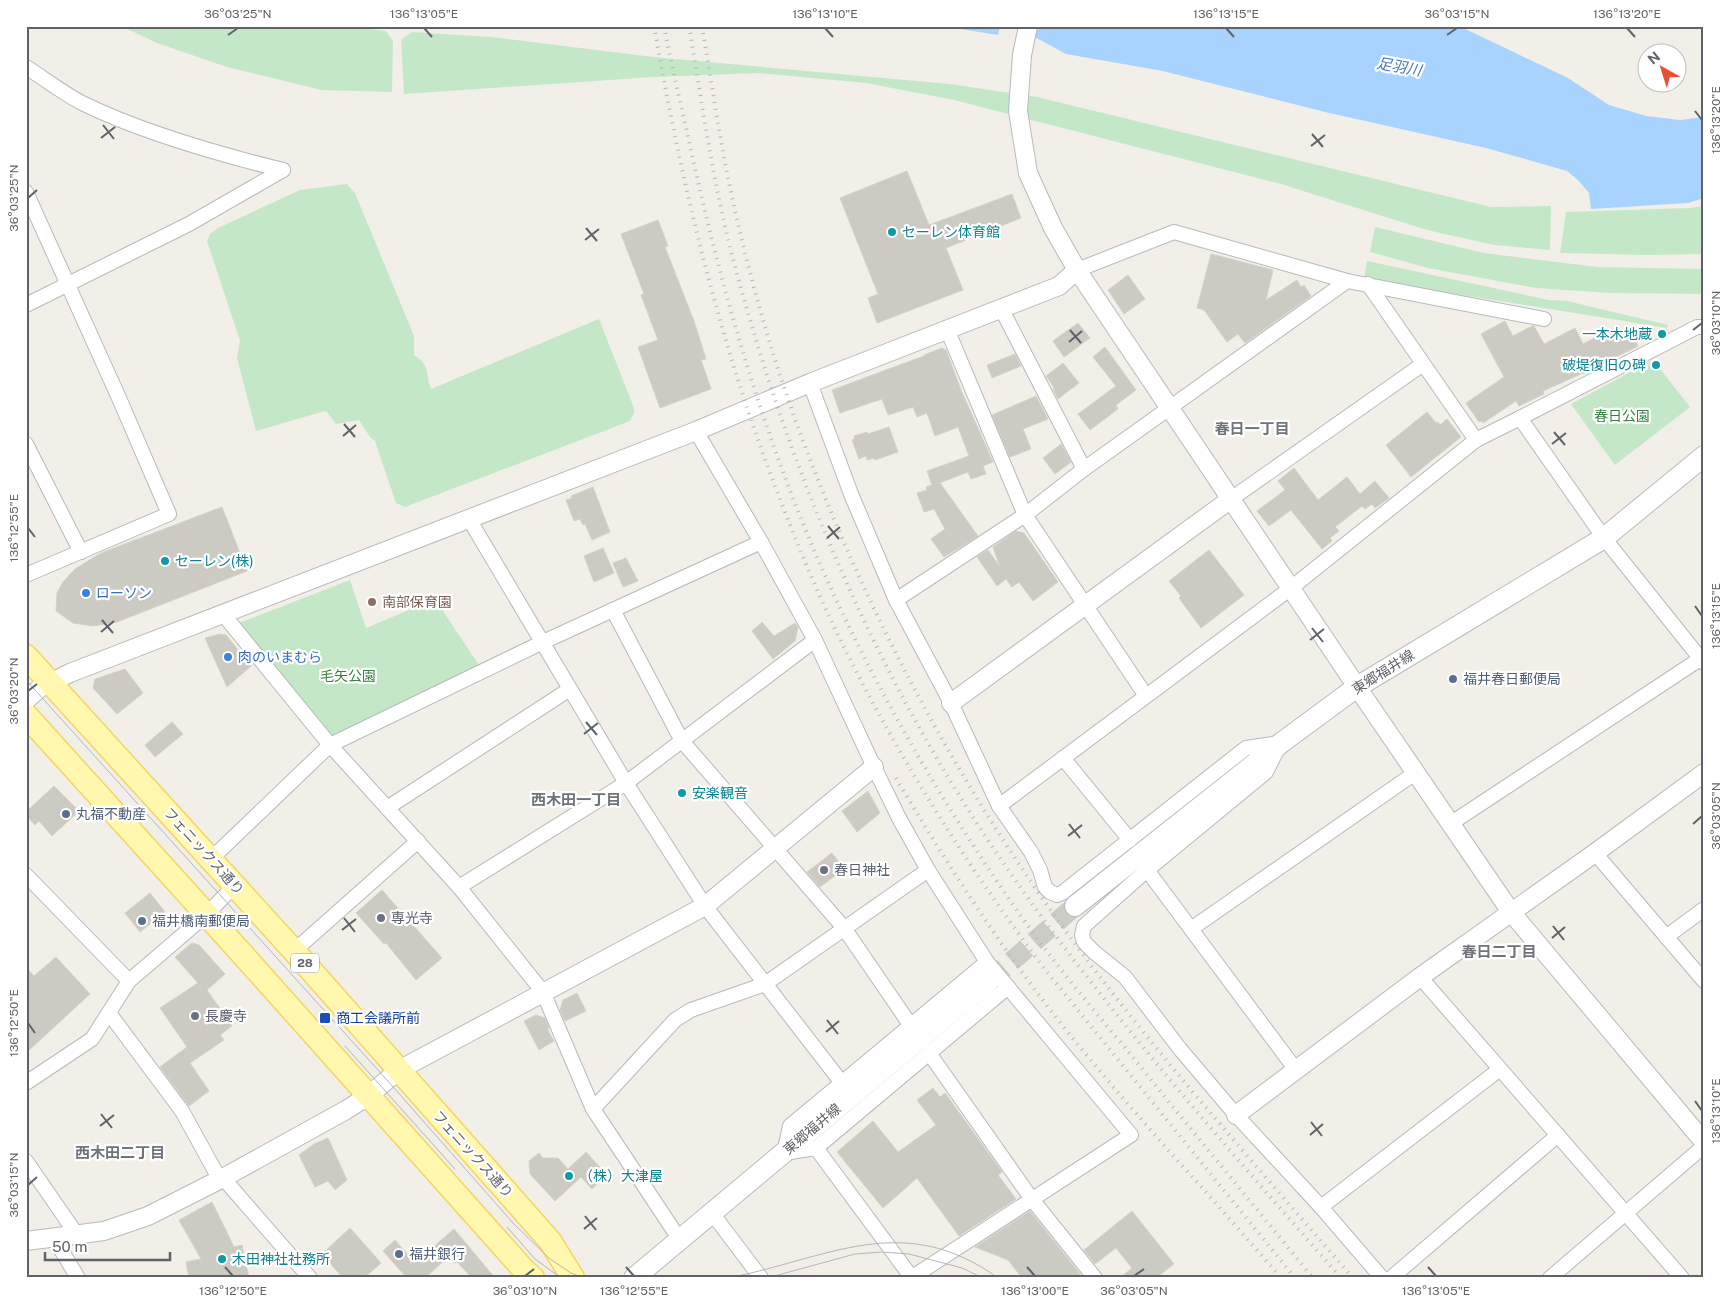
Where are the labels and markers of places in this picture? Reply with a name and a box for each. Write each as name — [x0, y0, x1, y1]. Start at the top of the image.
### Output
place label: セーレン体育館 — [902, 224, 1000, 240]
marker: セーレン体育館 — [886, 226, 898, 238]
place label: 一本木地蔵 — [1582, 326, 1652, 342]
marker: 一本木地蔵 — [1656, 328, 1668, 340]
place label: 破堤復旧の碑 — [1562, 357, 1646, 373]
marker: 破堤復旧の碑 — [1650, 359, 1662, 371]
place label: セーレン(株) — [175, 553, 254, 569]
marker: セーレン(株) — [159, 555, 171, 567]
place label: ローソン — [96, 585, 152, 601]
marker: ローソン — [80, 587, 92, 599]
place label: 南部保育園 — [382, 594, 452, 610]
marker: 南部保育園 — [366, 596, 378, 608]
place label: 肉のいまむら — [238, 649, 322, 665]
marker: 肉のいまむら — [222, 651, 234, 663]
place label: 福井春日郵便局 — [1463, 671, 1561, 687]
marker: 福井春日郵便局 — [1447, 673, 1459, 685]
place label: 安楽観音 — [692, 785, 748, 801]
marker: 安楽観音 — [676, 787, 688, 799]
place label: 丸福不動産 — [76, 806, 146, 822]
marker: 丸福不動産 — [60, 808, 72, 820]
place label: 春日神社 — [834, 862, 890, 878]
marker: 春日神社 — [818, 864, 830, 876]
place label: 専光寺 — [391, 910, 433, 926]
marker: 専光寺 — [375, 912, 387, 924]
place label: 福井橋南郵便局 — [152, 913, 250, 929]
marker: 福井橋南郵便局 — [136, 915, 148, 927]
place label: 長慶寺 — [205, 1008, 247, 1024]
marker: 長慶寺 — [189, 1010, 201, 1022]
place label: 商工会議所前 — [336, 1010, 420, 1026]
marker: 商工会議所前 — [318, 1011, 332, 1025]
place label: （株）大津屋 — [579, 1168, 663, 1184]
marker: （株）大津屋 — [563, 1170, 575, 1182]
place label: 福井銀行 — [409, 1246, 465, 1262]
marker: 福井銀行 — [393, 1248, 405, 1260]
place label: 木田神社社務所 — [232, 1251, 330, 1267]
marker: 木田神社社務所 — [216, 1253, 228, 1265]

